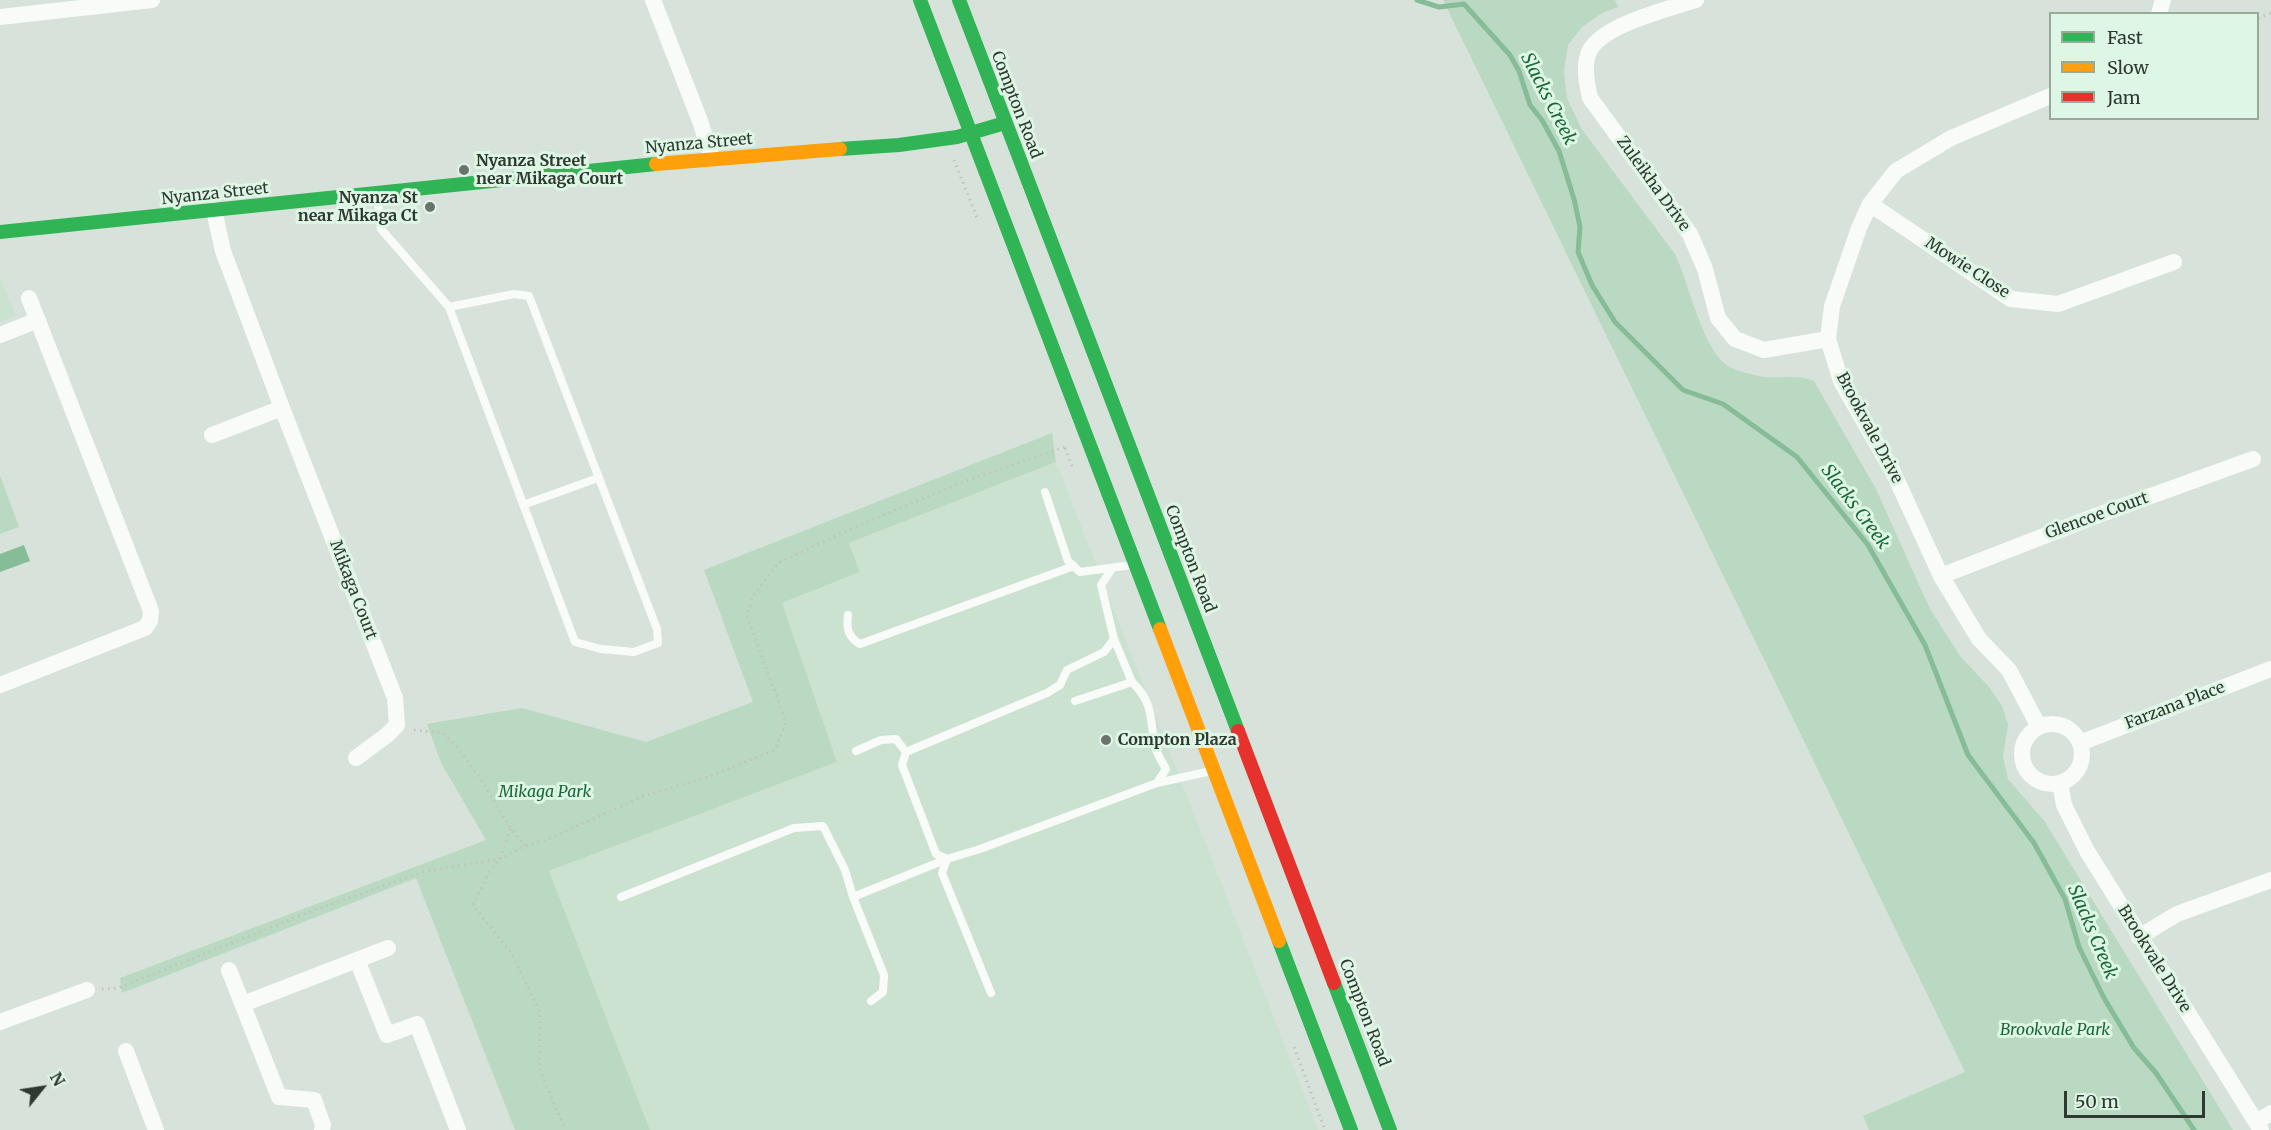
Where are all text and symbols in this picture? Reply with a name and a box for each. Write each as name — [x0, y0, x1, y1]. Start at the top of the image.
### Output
legend — [2049, 12, 2259, 120]
text: Fast — [2107, 26, 2143, 49]
street label: Compton Road — [987, 49, 1045, 161]
water label: Slacks Creek — [1516, 49, 1580, 149]
text: Slow — [2107, 56, 2149, 79]
text: Jam — [2107, 86, 2141, 109]
street label: Nyanza Street — [645, 130, 753, 158]
street label: Zuleikha Drive — [1612, 133, 1694, 235]
place label: Nyanza Street near Mikaga Court — [476, 151, 623, 189]
marker: Nyanza Street near Mikaga Court — [457, 163, 471, 177]
street label: Nyanza Street — [160, 179, 270, 209]
place label: Nyanza St near Mikaga Ct — [298, 188, 418, 226]
marker: Nyanza St near Mikaga Ct — [423, 200, 437, 214]
street label: Mowie Close — [1921, 234, 2013, 302]
street label: Brookvale Drive — [1832, 369, 1906, 487]
water label: Slacks Creek — [1816, 460, 1894, 554]
street label: Glencoe Court — [2043, 488, 2151, 544]
street label: Compton Road — [1161, 503, 1219, 615]
street label: Mikaga Court — [325, 538, 381, 642]
street label: Farzana Place — [2122, 678, 2228, 734]
place label: Compton Plaza — [1118, 730, 1237, 750]
marker: Compton Plaza — [1099, 733, 1113, 747]
park label: Mikaga Park — [499, 782, 591, 802]
water label: Slacks Creek — [2062, 882, 2122, 982]
street label: Brookvale Drive — [2113, 902, 2195, 1016]
street label: Compton Road — [1335, 957, 1393, 1069]
park label: Brookvale Park — [2000, 1020, 2110, 1040]
north arrow — [12, 1058, 72, 1118]
text: N — [46, 1069, 69, 1089]
scale bar — [2067, 1079, 2208, 1117]
text: 50 m — [2075, 1090, 2119, 1113]

